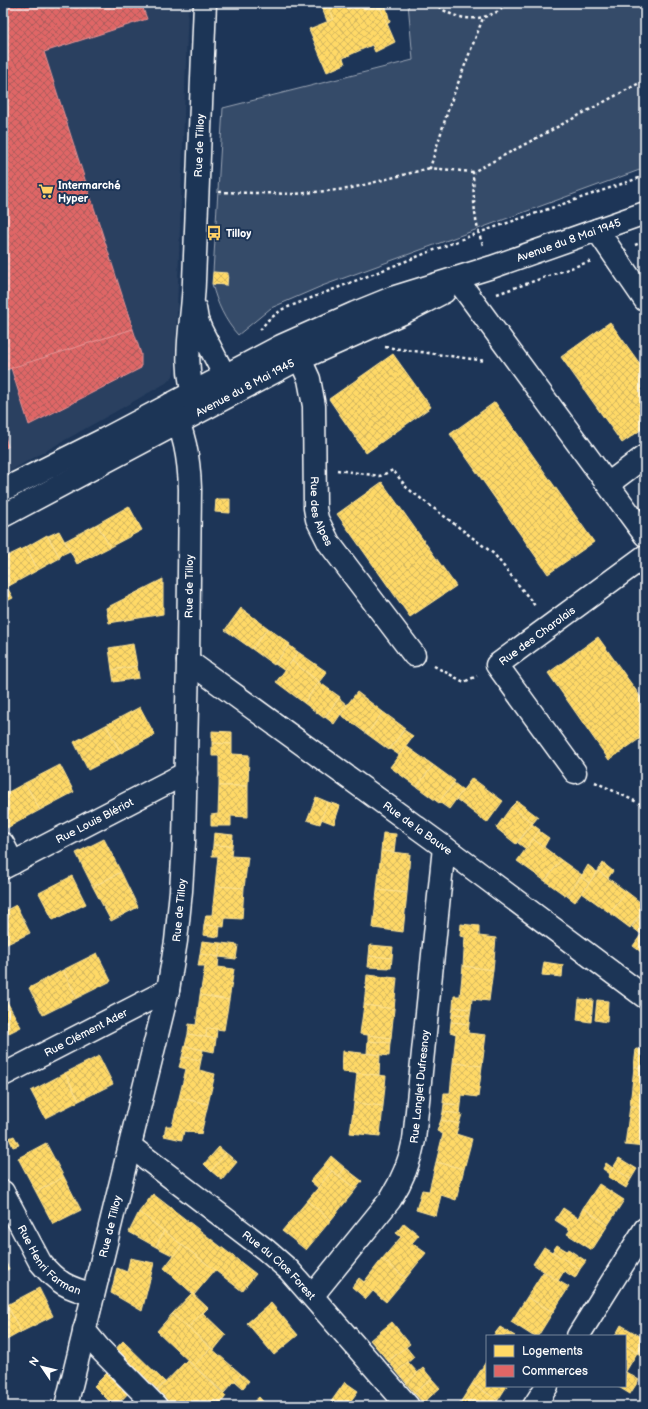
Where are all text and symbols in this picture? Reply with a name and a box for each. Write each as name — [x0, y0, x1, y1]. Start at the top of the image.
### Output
street label: Rue de Tilloy — [192, 113, 207, 178]
place label: Intermarché Hyper — [58, 179, 121, 205]
supermarket icon: Intermarché Hyper — [37, 182, 55, 200]
street label: Avenue du 8 Mai 1945 — [515, 216, 623, 265]
bus stop icon: Tilloy — [205, 224, 223, 242]
place label: Tilloy — [226, 227, 251, 240]
street label: Avenue du 8 Mai 1945 — [194, 356, 296, 419]
street label: Rue des Alpes — [308, 476, 336, 549]
street label: Rue de Tilloy — [182, 554, 196, 618]
street label: Rue des Charolais — [496, 603, 578, 668]
street label: Rue Louis Blériot — [54, 795, 136, 846]
street label: Rue de la Bauve — [380, 799, 455, 858]
street label: Rue de Tilloy — [170, 878, 189, 942]
street label: Rue Clément Ader — [42, 1006, 131, 1060]
street label: Rue Langlet Dufresnoy — [408, 1029, 432, 1144]
street label: Rue de Tilloy — [97, 1194, 124, 1259]
street label: Rue Henri Farman — [15, 1223, 82, 1298]
street label: Rue du Clos Forest — [240, 1228, 318, 1303]
legend — [486, 1335, 626, 1387]
text: Logements — [522, 1344, 583, 1359]
north arrow — [22, 1347, 62, 1387]
text: N — [27, 1354, 42, 1369]
text: Commerces — [522, 1364, 588, 1379]

